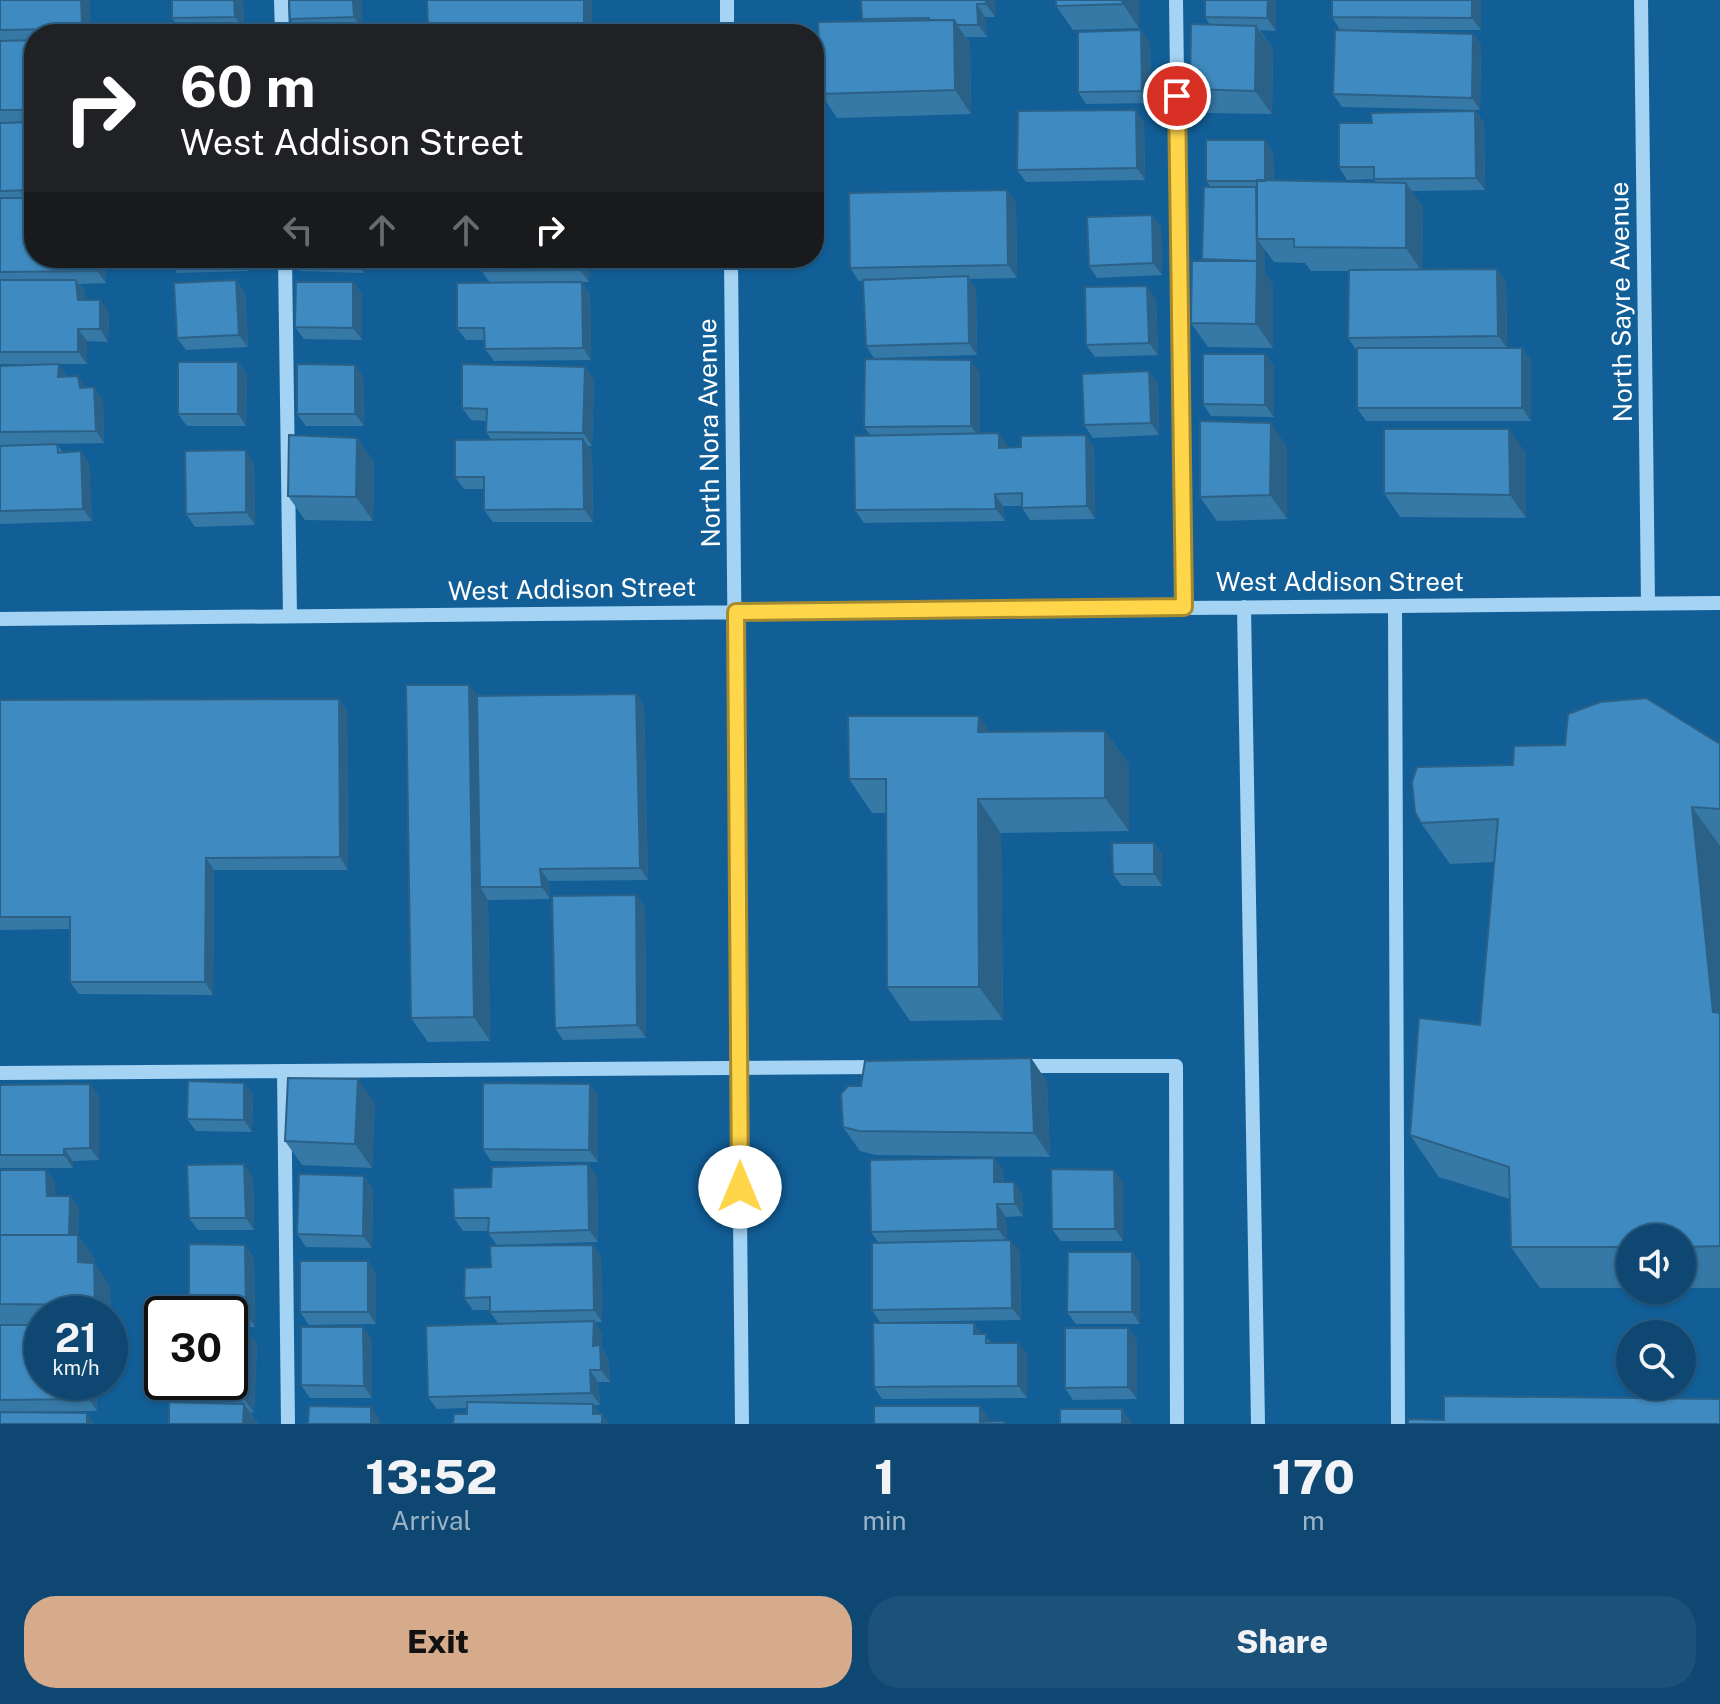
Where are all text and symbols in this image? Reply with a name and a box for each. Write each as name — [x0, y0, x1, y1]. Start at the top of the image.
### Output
text: 60 m — [180, 54, 316, 120]
icon: right — [48, 56, 152, 160]
pin — [1143, 62, 1211, 130]
icon: arrive — [1155, 74, 1199, 118]
text: West Addison Street — [180, 121, 524, 163]
street label: North Sayre Avenue — [1603, 181, 1638, 423]
icon: left — [276, 208, 320, 252]
icon: ahead — [360, 208, 404, 252]
icon: ahead — [444, 208, 488, 252]
icon: right — [528, 208, 572, 252]
street label: North Nora Avenue — [691, 318, 726, 548]
street label: West Addison Street — [1216, 566, 1464, 597]
street label: West Addison Street — [448, 571, 696, 606]
position arrow — [698, 1145, 782, 1229]
map controls — [1616, 1224, 1696, 1400]
button: sound — [1616, 1224, 1696, 1304]
speed limit sign: 30 — [144, 1296, 248, 1400]
text: 21 — [55, 1314, 97, 1361]
button: search — [1616, 1320, 1696, 1400]
text: km/h — [52, 1356, 100, 1380]
text: 13:52 — [365, 1448, 497, 1505]
text: 1 — [874, 1448, 895, 1505]
text: 170 — [1272, 1448, 1355, 1505]
text: Arrival — [391, 1505, 471, 1536]
text: min — [862, 1505, 907, 1536]
text: m — [1302, 1505, 1325, 1536]
button: Exit — [24, 1596, 852, 1688]
button: Share — [868, 1596, 1696, 1688]

